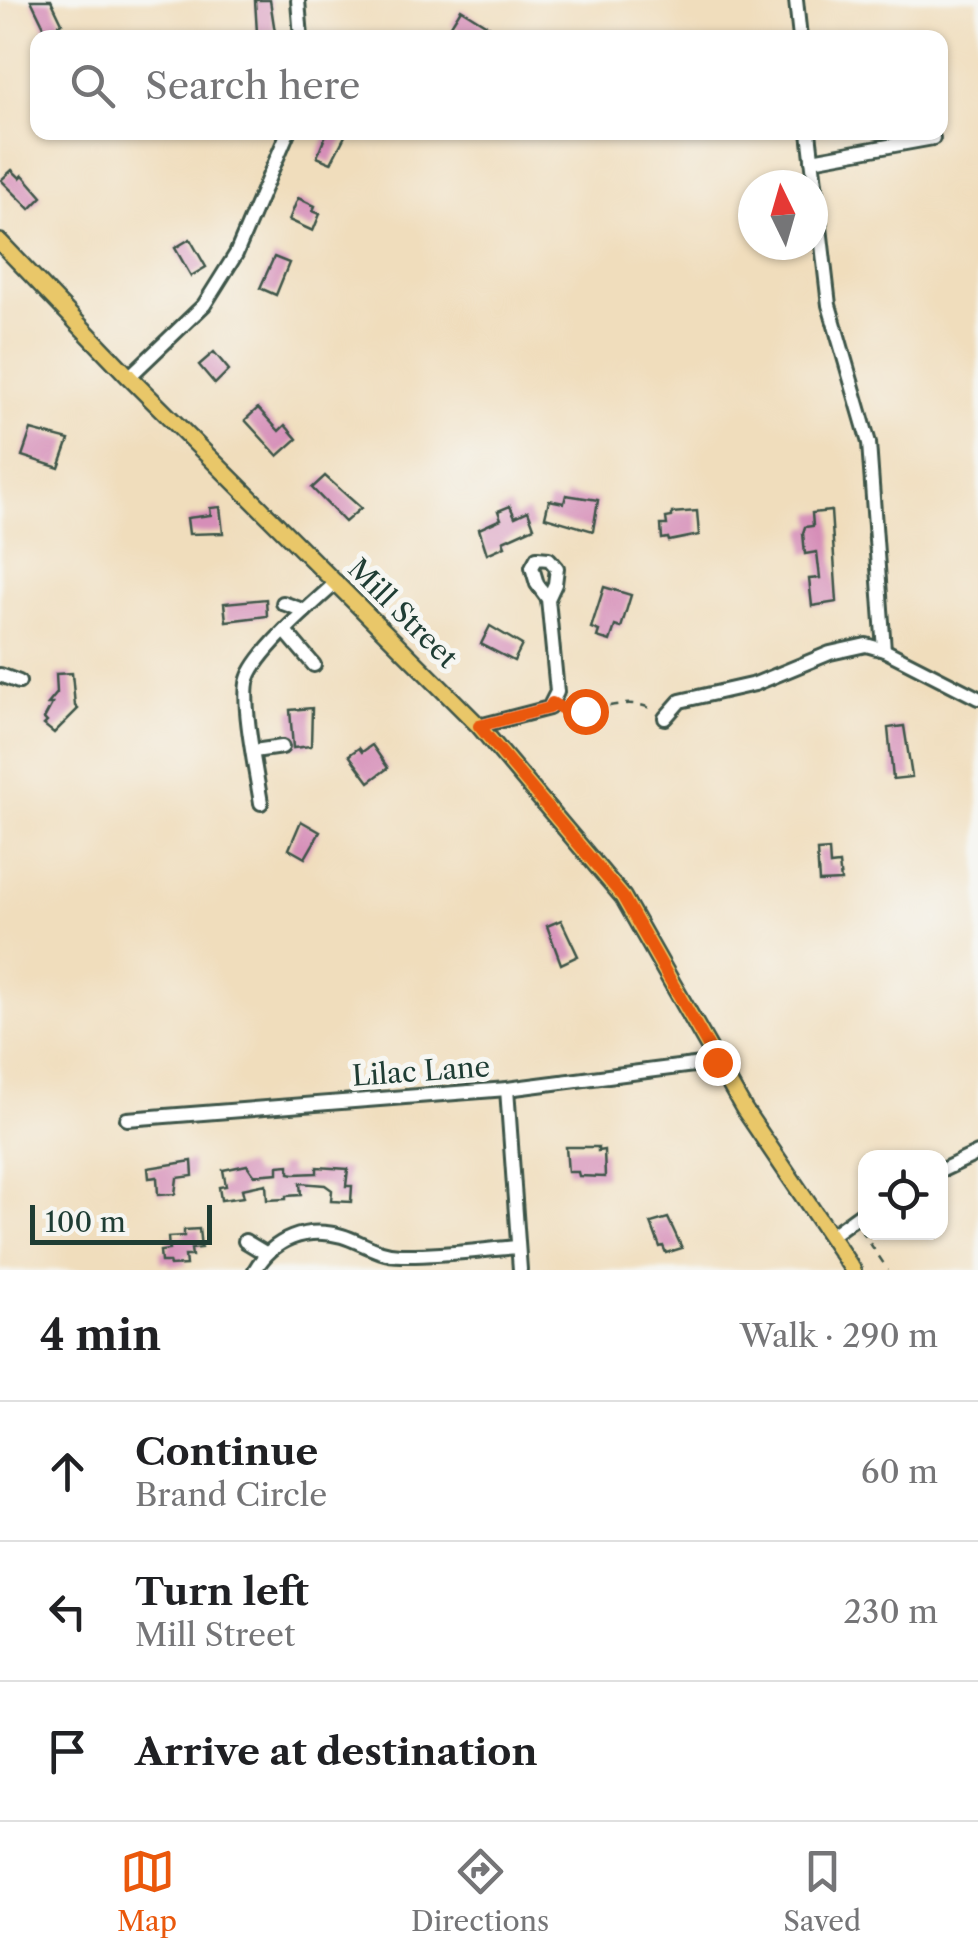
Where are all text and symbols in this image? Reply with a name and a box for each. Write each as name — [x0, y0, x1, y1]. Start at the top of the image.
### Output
search box — [30, 30, 948, 140]
icon: search — [65, 58, 120, 113]
text: Search here — [145, 62, 360, 109]
north arrow — [738, 170, 828, 260]
street label: Mill Street — [341, 551, 465, 675]
route start — [563, 689, 609, 735]
route end — [695, 1040, 741, 1086]
street label: Lilac Lane — [351, 1049, 491, 1093]
map controls — [858, 1150, 948, 1240]
button: locate — [858, 1150, 948, 1240]
scale bar — [30, 1200, 212, 1244]
text: 100 m — [45, 1205, 126, 1239]
text: 4 min — [40, 1309, 161, 1361]
text: Walk · 290 m — [740, 1316, 938, 1355]
text: Continue — [135, 1428, 318, 1475]
icon: ahead — [40, 1444, 95, 1499]
text: 60 m — [861, 1452, 938, 1491]
text: Brand Circle — [135, 1475, 327, 1514]
text: Turn left — [135, 1568, 309, 1615]
icon: left — [40, 1584, 95, 1639]
text: 230 m — [843, 1592, 938, 1631]
text: Mill Street — [135, 1615, 295, 1654]
icon: arrive — [40, 1724, 95, 1779]
text: Arrive at destination — [135, 1728, 538, 1775]
tab: Map — [117, 1844, 177, 1938]
tab: Directions — [411, 1844, 549, 1938]
tab: Saved — [783, 1844, 861, 1938]

